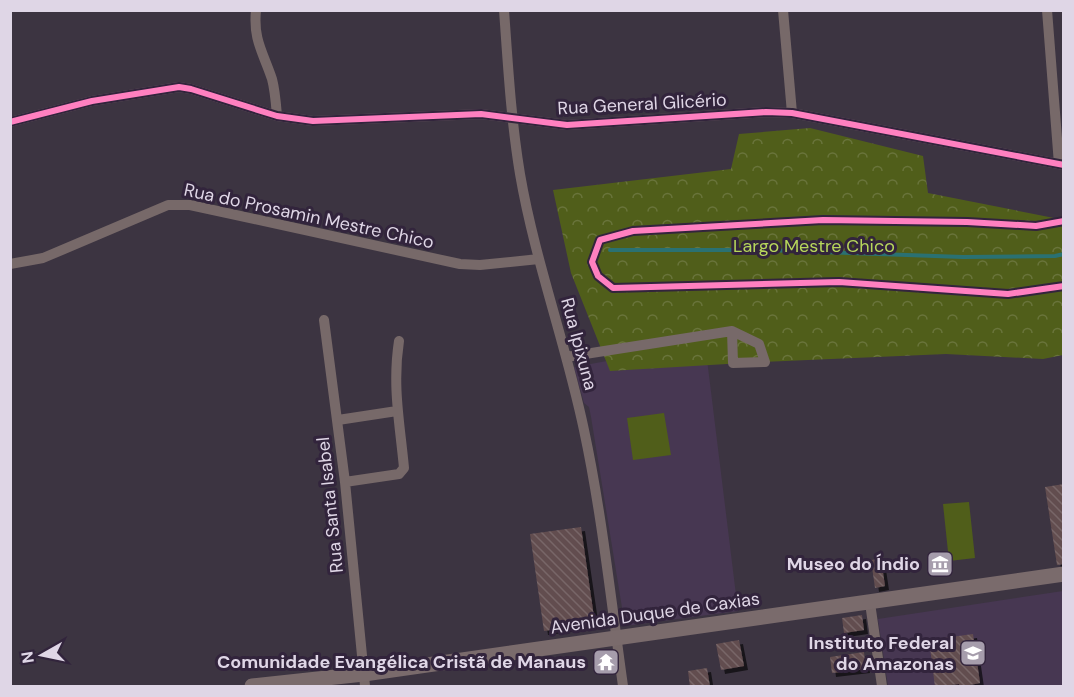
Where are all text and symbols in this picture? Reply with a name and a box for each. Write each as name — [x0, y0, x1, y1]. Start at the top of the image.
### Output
street label: Rua General Glicério — [557, 88, 727, 120]
street label: Rua do Prosamin Mestre Chico — [182, 178, 436, 254]
park label: Largo Mestre Chico — [733, 234, 895, 258]
street label: Rua Ipixuna — [555, 295, 603, 393]
street label: Rua Santa Isabel — [311, 436, 349, 574]
museum icon: Museo do Índio — [925, 549, 955, 579]
place label: Museo do Índio — [787, 552, 920, 576]
street label: Avenida Duque de Caxias — [549, 586, 761, 640]
north arrow — [12, 625, 72, 685]
place label: Instituto Federal do Amazonas — [809, 631, 954, 676]
school or university icon: Instituto Federal do Amazonas — [958, 638, 988, 668]
temple icon: Comunidade Evangélica Cristã de Manaus — [591, 647, 621, 677]
text: N — [16, 650, 39, 665]
place label: Comunidade Evangélica Cristã de Manaus — [217, 650, 586, 674]

